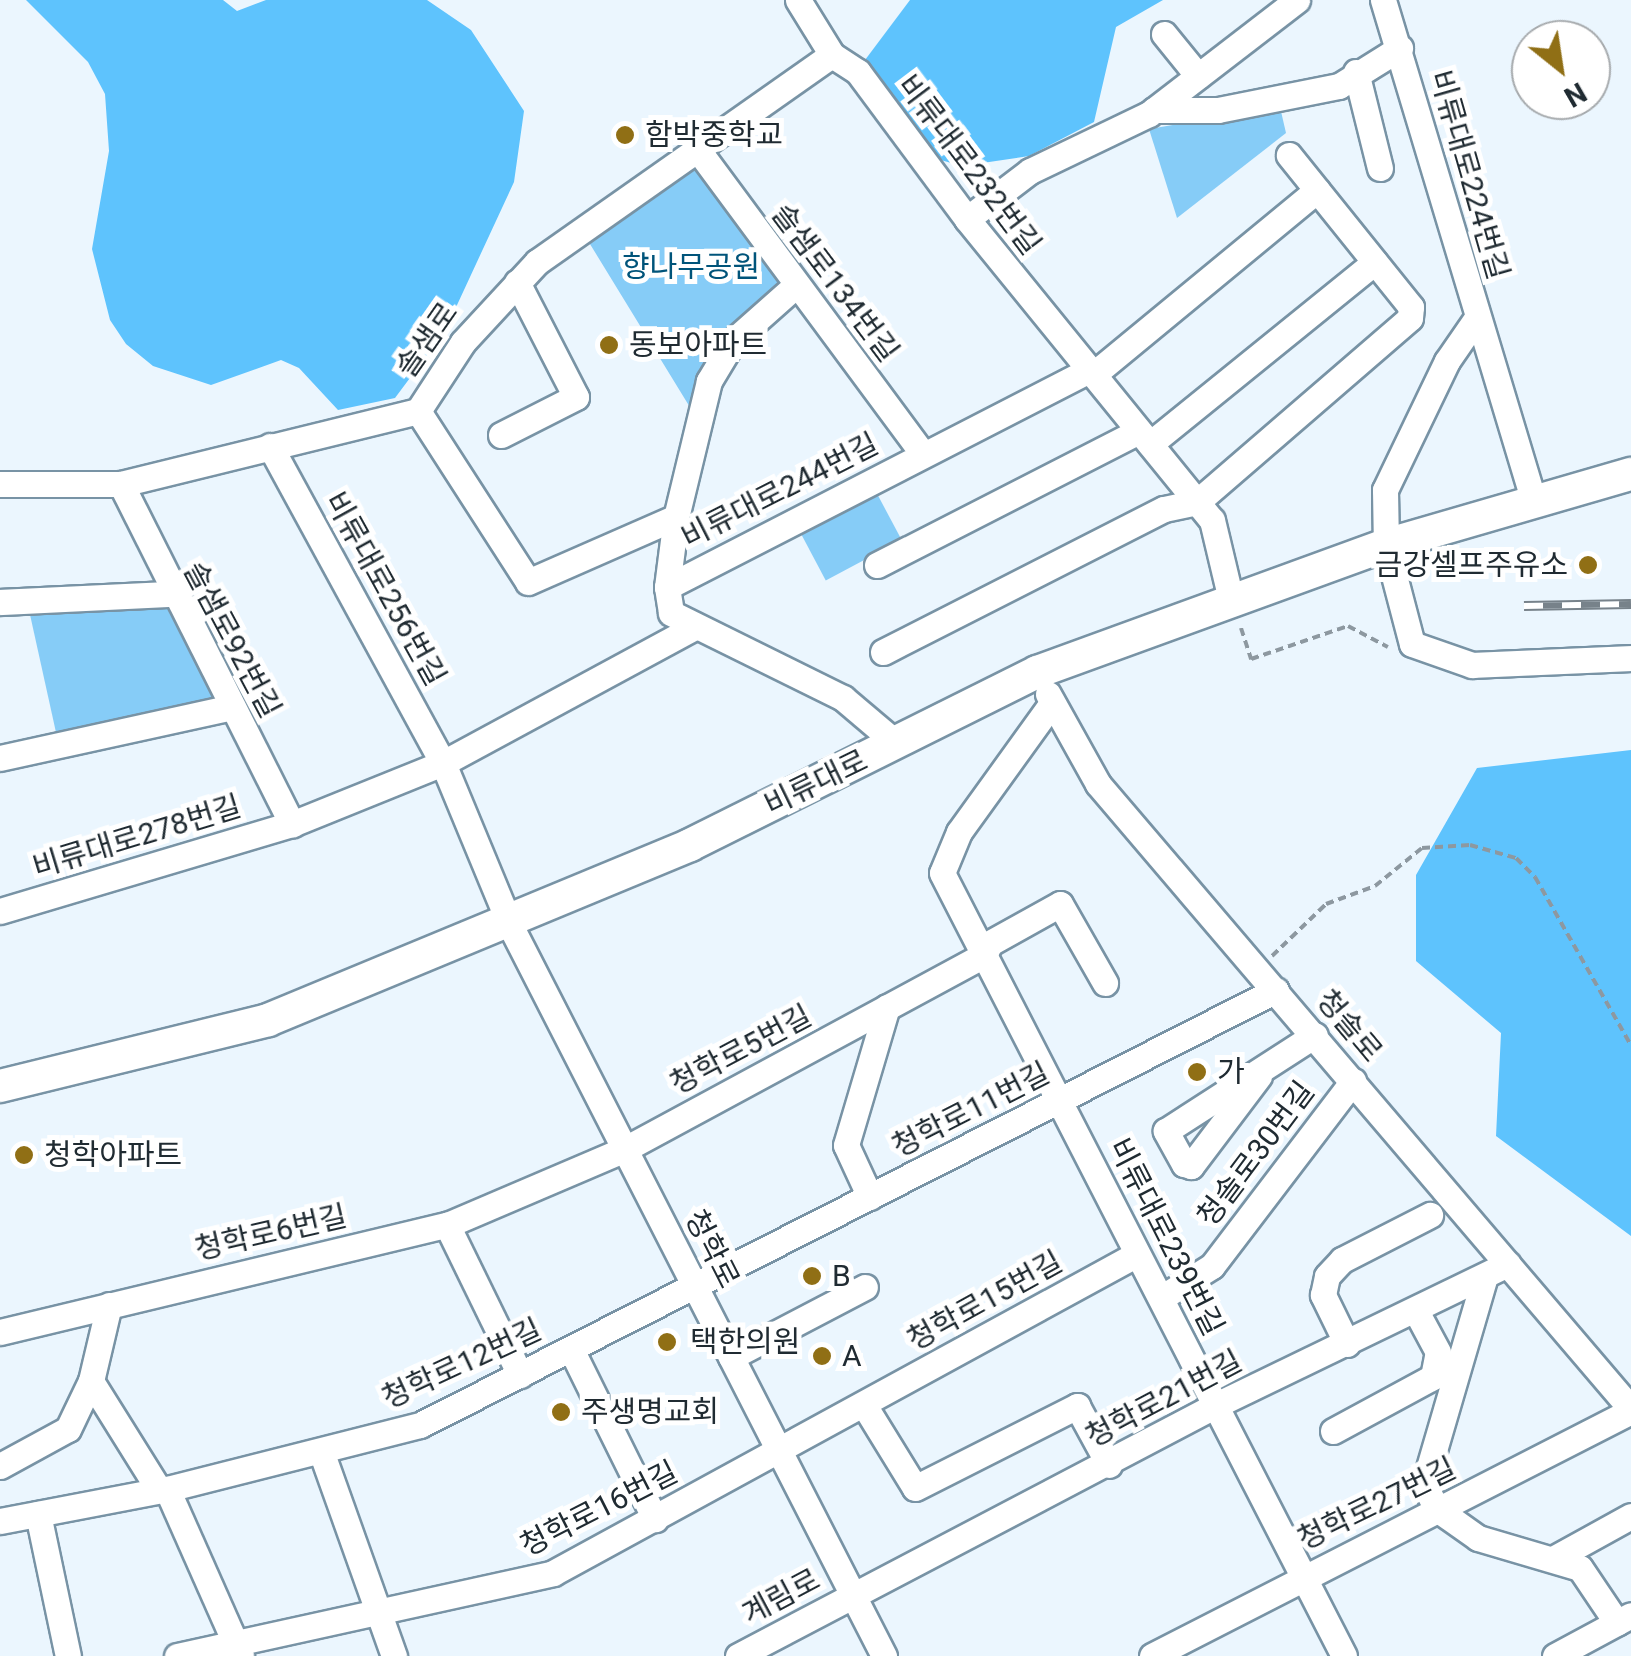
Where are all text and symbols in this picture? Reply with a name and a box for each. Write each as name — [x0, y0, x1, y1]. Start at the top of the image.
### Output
north arrow — [1511, 20, 1611, 120]
street label: 비류대로224번길 — [1422, 66, 1516, 284]
street label: 비류대로232번길 — [890, 68, 1048, 262]
text: N — [1558, 75, 1592, 114]
place label: 함박중학교 — [645, 117, 783, 153]
marker: 함박중학교 — [614, 124, 636, 146]
street label: 솔샘로134번길 — [764, 197, 906, 369]
park label: 향나무공원 — [622, 249, 760, 285]
street label: 솔샘로 — [389, 296, 465, 384]
place label: 동보아파트 — [629, 327, 767, 363]
marker: 동보아파트 — [598, 334, 620, 356]
street label: 비류대로244번길 — [676, 426, 884, 556]
street label: 비류대로256번길 — [317, 486, 453, 692]
place label: 금강셀프주유소 — [1375, 547, 1568, 583]
marker: 금강셀프주유소 — [1577, 554, 1599, 576]
street label: 솔샘로92번길 — [176, 556, 288, 724]
street label: 비류대로 — [758, 743, 874, 823]
street label: 비류대로278번길 — [28, 788, 246, 886]
street label: 청솔로 — [1309, 983, 1389, 1069]
street label: 청학로5번길 — [664, 998, 818, 1102]
place label: 가 — [1217, 1054, 1245, 1090]
street label: 청학로11번길 — [886, 1055, 1056, 1165]
marker: 가 — [1186, 1061, 1208, 1083]
street label: 청솔로30번길 — [1190, 1075, 1322, 1233]
street label: 비류대로239번길 — [1101, 1133, 1231, 1341]
place label: 청학아파트 — [44, 1137, 182, 1173]
marker: 청학아파트 — [13, 1144, 35, 1166]
street label: 청학로6번길 — [192, 1198, 350, 1268]
street label: 청학로 — [677, 1204, 747, 1294]
street label: 청학로15번길 — [901, 1244, 1069, 1358]
place label: B — [832, 1258, 851, 1294]
marker: B — [801, 1265, 823, 1287]
street label: 청학로12번길 — [377, 1311, 547, 1417]
place label: 택한의원 — [690, 1324, 800, 1360]
marker: 택한의원 — [654, 1329, 680, 1355]
place label: A — [842, 1338, 862, 1374]
street label: 청학로21번길 — [1080, 1343, 1248, 1455]
marker: A — [811, 1345, 833, 1367]
place label: 주생명교회 — [581, 1394, 719, 1430]
marker: 주생명교회 — [550, 1401, 572, 1423]
street label: 청학로27번길 — [1292, 1450, 1462, 1558]
street label: 청학로16번길 — [514, 1454, 684, 1564]
street label: 계림로 — [736, 1562, 826, 1632]

